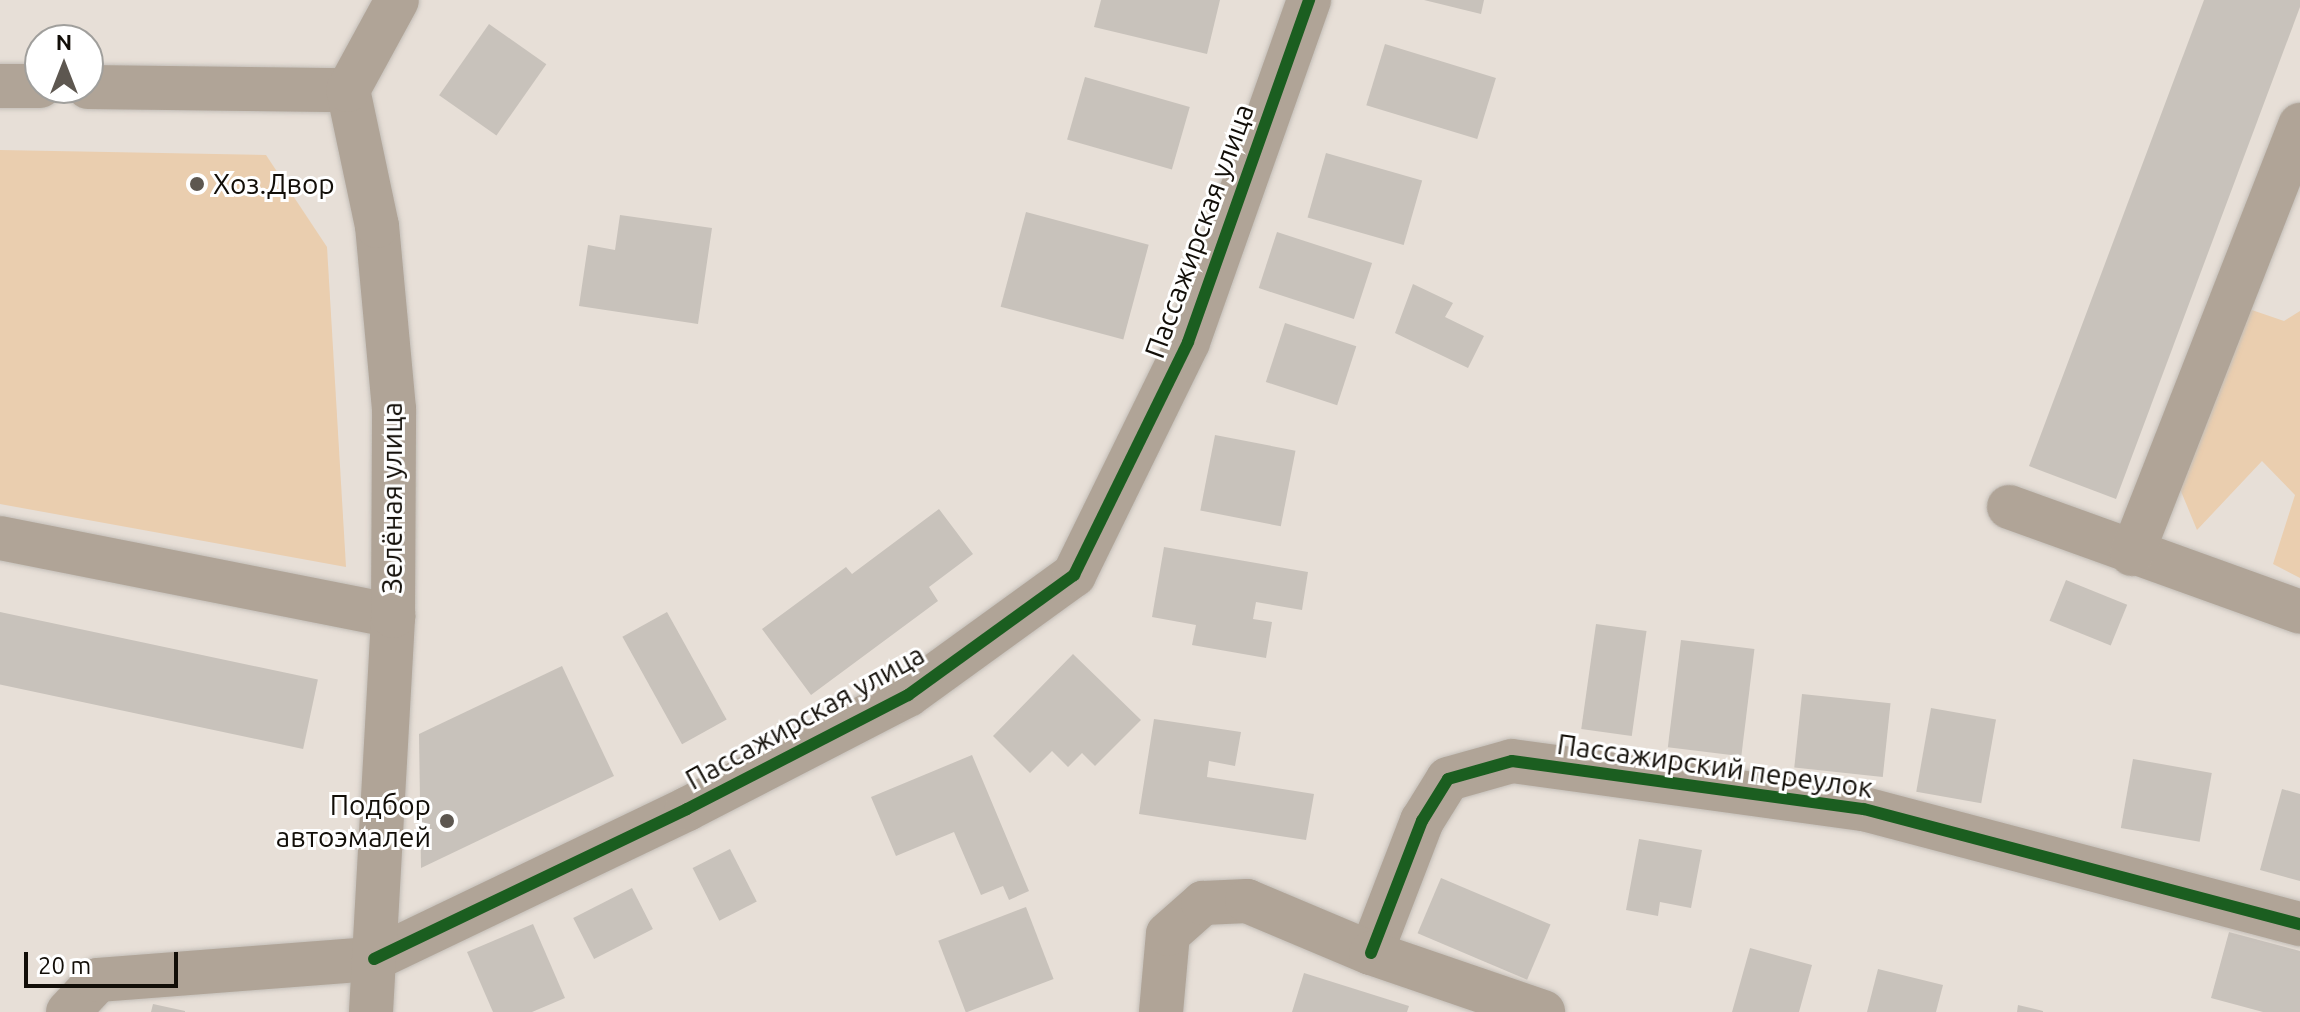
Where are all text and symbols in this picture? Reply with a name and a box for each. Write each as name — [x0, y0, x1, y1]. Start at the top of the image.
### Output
north arrow — [24, 24, 104, 104]
text: N — [56, 29, 72, 54]
street label: Пассажирская улица — [1137, 99, 1261, 363]
place label: Хоз.Двор — [213, 167, 335, 201]
marker: Хоз.Двор — [188, 175, 206, 193]
street label: Зелёная улица — [375, 402, 409, 594]
street label: Пассажирская улица — [680, 637, 930, 797]
street label: Пассажирский переулок — [1555, 727, 1875, 805]
place label: Подбор автоэмалей — [276, 788, 431, 854]
marker: Подбор автоэмалей — [438, 812, 456, 830]
scale bar — [28, 936, 182, 986]
text: 20 m — [38, 952, 91, 979]

